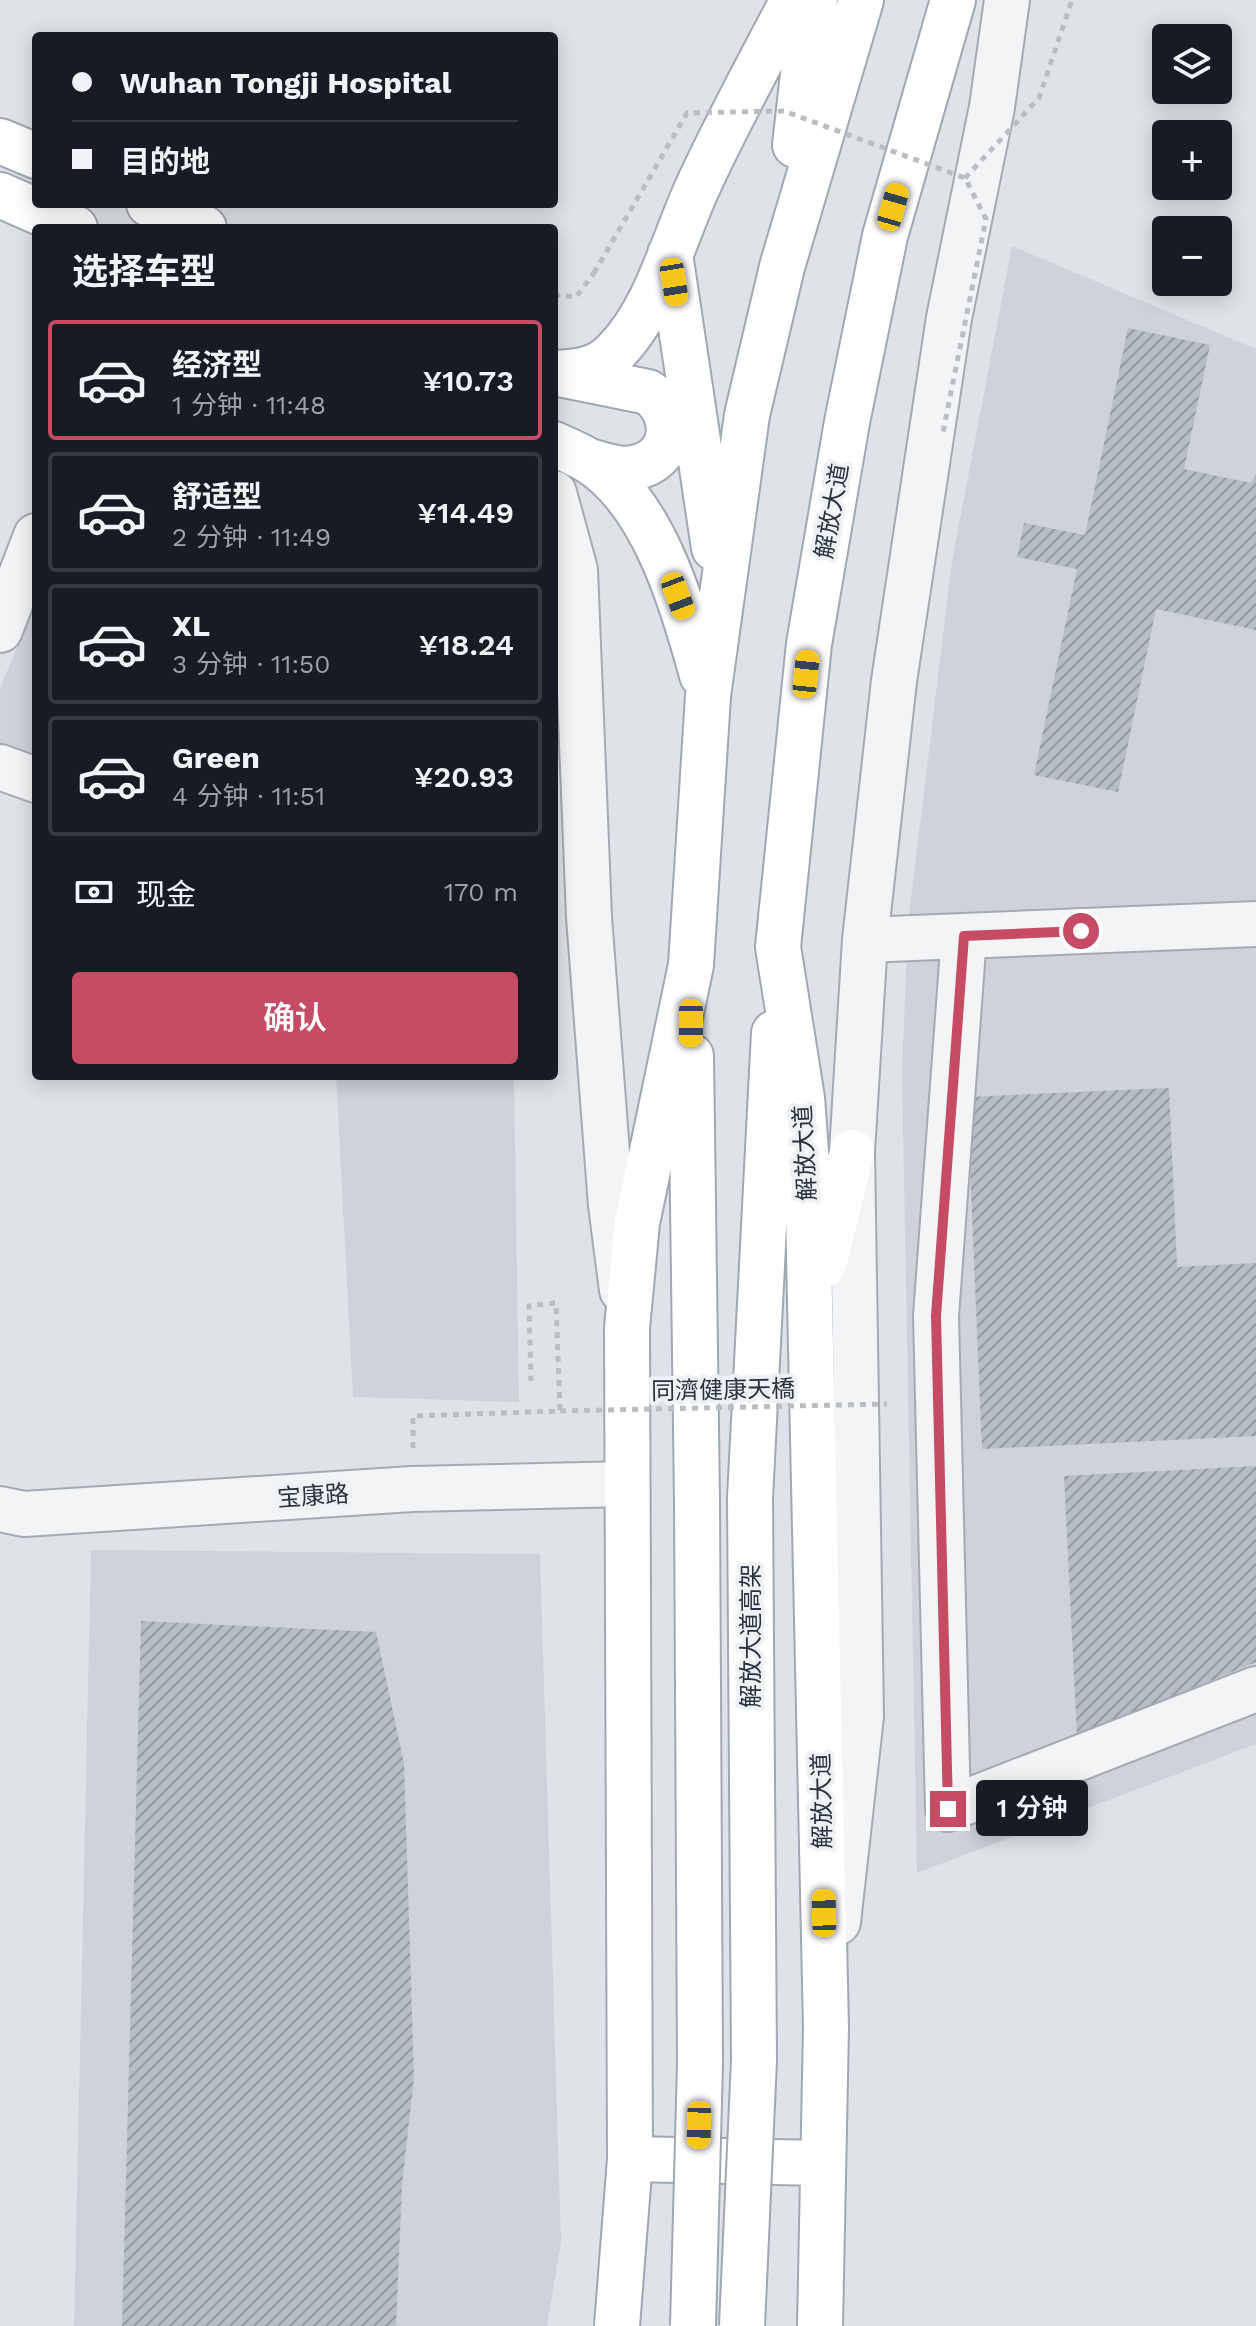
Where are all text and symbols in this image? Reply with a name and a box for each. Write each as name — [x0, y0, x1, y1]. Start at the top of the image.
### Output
map controls — [1152, 24, 1232, 296]
button: layers — [1152, 24, 1232, 104]
text: Wuhan Tongji Hospital — [120, 65, 451, 100]
button: + — [1152, 120, 1232, 200]
text: 目的地 — [120, 144, 210, 179]
car — [875, 181, 911, 233]
button: − — [1152, 216, 1232, 296]
text: 选择车型 — [72, 251, 216, 293]
car — [658, 256, 690, 308]
icon: car — [76, 344, 148, 416]
text: 经济型 — [172, 347, 262, 382]
text: ¥10.73 — [423, 363, 514, 398]
text: 1 分钟 · 11:48 — [172, 390, 326, 420]
street label: 解放大道 — [810, 461, 854, 561]
icon: car — [76, 476, 148, 548]
text: 舒适型 — [172, 479, 262, 514]
text: ¥14.49 — [418, 495, 514, 530]
text: 2 分钟 · 11:49 — [172, 522, 331, 552]
car — [658, 569, 698, 623]
icon: car — [76, 608, 148, 680]
text: XL — [172, 608, 210, 643]
text: ¥18.24 — [419, 627, 514, 662]
text: 3 分钟 · 11:50 — [172, 649, 330, 679]
car — [792, 649, 820, 699]
icon: car — [76, 740, 148, 812]
text: Green — [172, 740, 260, 775]
text: ¥20.93 — [414, 759, 514, 794]
text: 4 分钟 · 11:51 — [172, 781, 325, 811]
icon: cash — [72, 870, 116, 914]
text: 现金 — [136, 877, 196, 912]
text: 170 m — [444, 877, 518, 907]
route start — [1063, 913, 1099, 949]
button: 确认 — [72, 972, 518, 1064]
car — [679, 999, 703, 1047]
street label: 解放大道 — [789, 1104, 821, 1202]
street label: 同濟健康天橋 — [651, 1375, 795, 1405]
street label: 宝康路 — [276, 1480, 350, 1512]
street label: 解放大道高架 — [737, 1564, 765, 1708]
street label: 解放大道 — [807, 1753, 837, 1849]
callout: 1 分钟 — [976, 1781, 1088, 1837]
route end — [930, 1791, 966, 1827]
text: 1 分钟 — [997, 1793, 1067, 1823]
car — [812, 1889, 836, 1937]
car — [687, 2101, 711, 2149]

